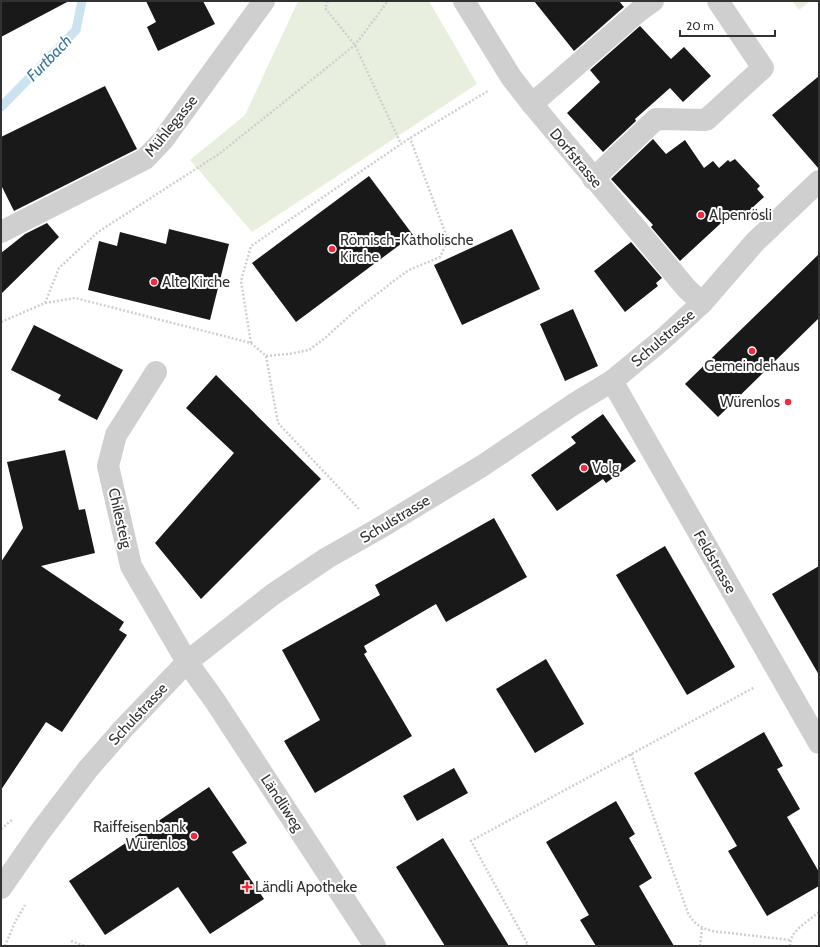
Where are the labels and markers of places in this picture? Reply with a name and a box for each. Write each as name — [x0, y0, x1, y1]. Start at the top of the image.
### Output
place label: Alpenrösli — [709, 206, 772, 224]
marker: Alpenrösli — [696, 210, 706, 220]
place label: Römisch-Katholische Kirche — [340, 231, 474, 266]
marker: Römisch-Katholische Kirche — [327, 244, 337, 254]
place label: Alte Kirche — [162, 273, 230, 291]
marker: Alte Kirche — [149, 277, 159, 287]
marker: Gemeindehaus — [747, 346, 757, 356]
place label: Gemeindehaus — [704, 357, 800, 375]
place label: Würenlos — [720, 393, 780, 411]
marker: Würenlos — [783, 397, 793, 407]
place label: Volg — [592, 459, 620, 477]
marker: Volg — [579, 463, 589, 473]
place label: Raiffeisenbank Würenlos — [93, 818, 186, 853]
marker: Raiffeisenbank Würenlos — [189, 831, 199, 841]
place label: Ländli Apotheke — [255, 878, 358, 896]
marker: Ländli Apotheke — [242, 882, 252, 892]

